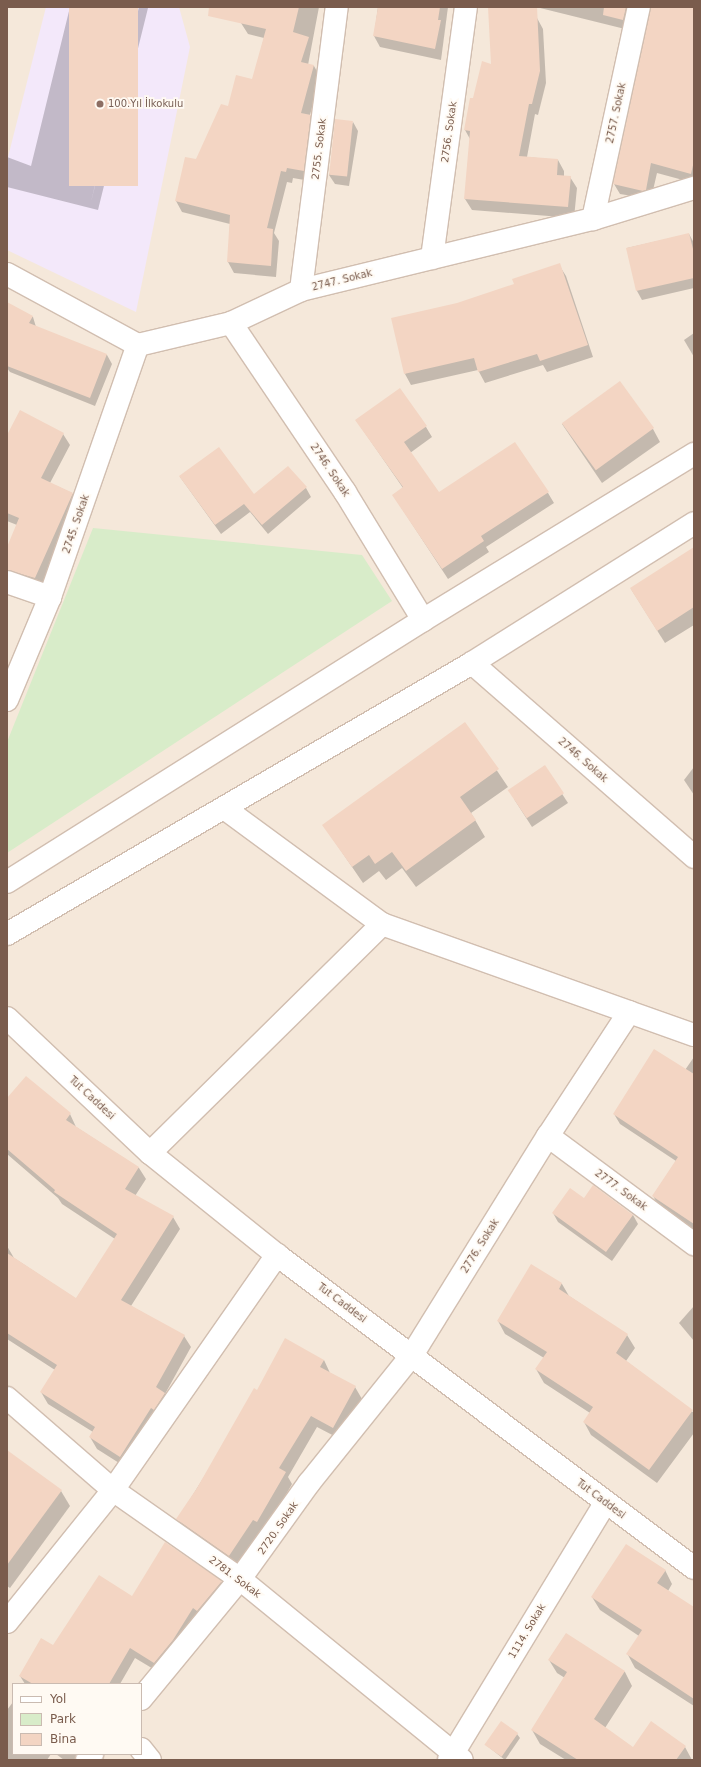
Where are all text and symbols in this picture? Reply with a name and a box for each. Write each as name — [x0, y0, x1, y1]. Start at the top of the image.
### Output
street label: 2757. Sokak — [604, 82, 628, 144]
place label: 100.Yıl İlkokulu — [108, 98, 183, 110]
marker: 100.Yıl İlkokulu — [95, 99, 105, 109]
street label: 2756. Sokak — [439, 101, 459, 163]
street label: 2755. Sokak — [309, 118, 329, 180]
street label: 2747. Sokak — [311, 267, 373, 293]
street label: 2746. Sokak — [308, 441, 352, 499]
street label: 2745. Sokak — [60, 493, 92, 555]
street label: 2746. Sokak — [556, 735, 610, 785]
street label: Tut Caddesi — [67, 1074, 117, 1122]
street label: 2777. Sokak — [592, 1167, 650, 1213]
street label: 2776. Sokak — [459, 1217, 501, 1275]
street label: Tut Caddesi — [315, 1281, 369, 1325]
street label: Tut Caddesi — [574, 1477, 628, 1521]
street label: 2720. Sokak — [255, 1499, 301, 1557]
street label: 2781. Sokak — [207, 1554, 263, 1600]
street label: 1114. Sokak — [506, 1601, 548, 1661]
legend — [12, 1683, 142, 1755]
text: Yol — [50, 1692, 66, 1706]
text: Park — [50, 1712, 76, 1726]
text: Bina — [50, 1732, 77, 1746]

